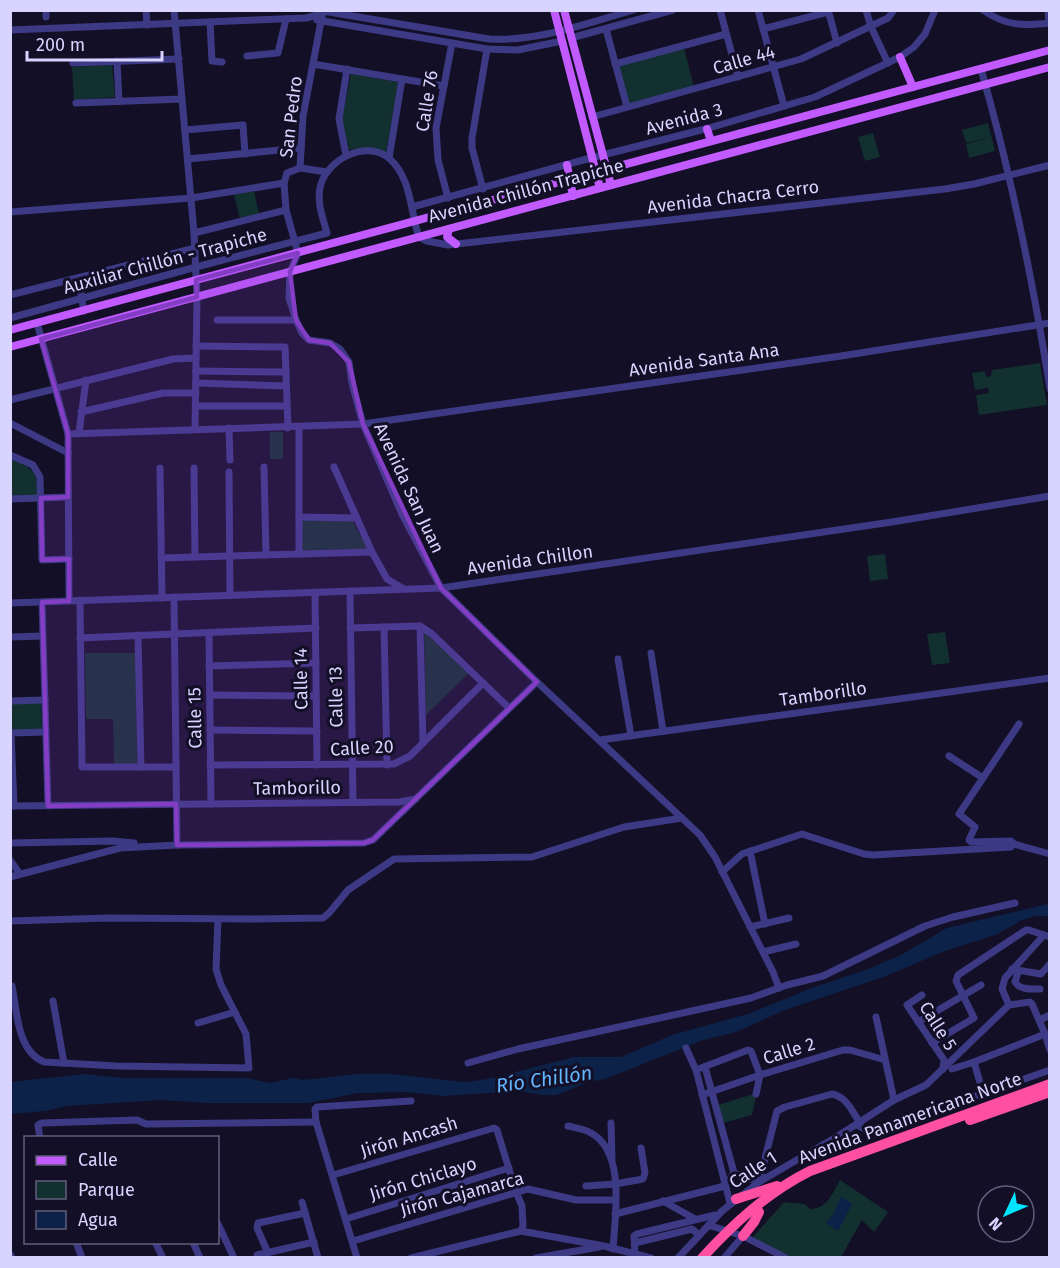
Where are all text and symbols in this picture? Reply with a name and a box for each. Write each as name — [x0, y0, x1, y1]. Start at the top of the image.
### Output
scale bar — [27, 24, 162, 62]
text: 200 m — [36, 34, 85, 56]
street label: Calle 44 — [710, 41, 778, 79]
street label: Calle 76 — [411, 69, 443, 133]
street label: San Pedro — [275, 75, 307, 159]
street label: Avenida 3 — [643, 98, 725, 140]
street label: Avenida Chillón Trapiche — [426, 154, 626, 228]
street label: Avenida Chacra Cerro — [646, 176, 820, 218]
street label: Auxiliar Chillón - Trapiche — [61, 223, 269, 299]
street label: Avenida Santa Ana — [627, 339, 781, 381]
street label: Avenida San Juan — [369, 419, 449, 557]
street label: Avenida Chillon — [466, 540, 594, 580]
street label: Calle 14 — [289, 647, 313, 710]
street label: Calle 13 — [324, 666, 348, 728]
street label: Tamborillo — [778, 677, 868, 711]
street label: Calle 15 — [183, 687, 207, 749]
street label: Calle 20 — [330, 735, 394, 761]
street label: Tamborillo — [253, 776, 341, 800]
street label: Calle 5 — [914, 997, 962, 1055]
street label: Calle 2 — [760, 1033, 818, 1069]
water label: Río Chillón — [494, 1060, 594, 1098]
street label: Avenida Panamericana Norte — [795, 1067, 1025, 1169]
street label: Jirón Ancash — [358, 1112, 460, 1162]
legend — [24, 1136, 219, 1244]
street label: Calle 1 — [725, 1147, 781, 1193]
text: Calle — [78, 1149, 118, 1171]
street label: Jirón Chiclayo — [367, 1152, 479, 1206]
street label: Jirón Cajamarca — [398, 1167, 526, 1221]
text: Parque — [78, 1179, 135, 1201]
north arrow — [976, 1184, 1036, 1244]
text: Agua — [78, 1209, 118, 1231]
text: N — [985, 1214, 1006, 1234]

